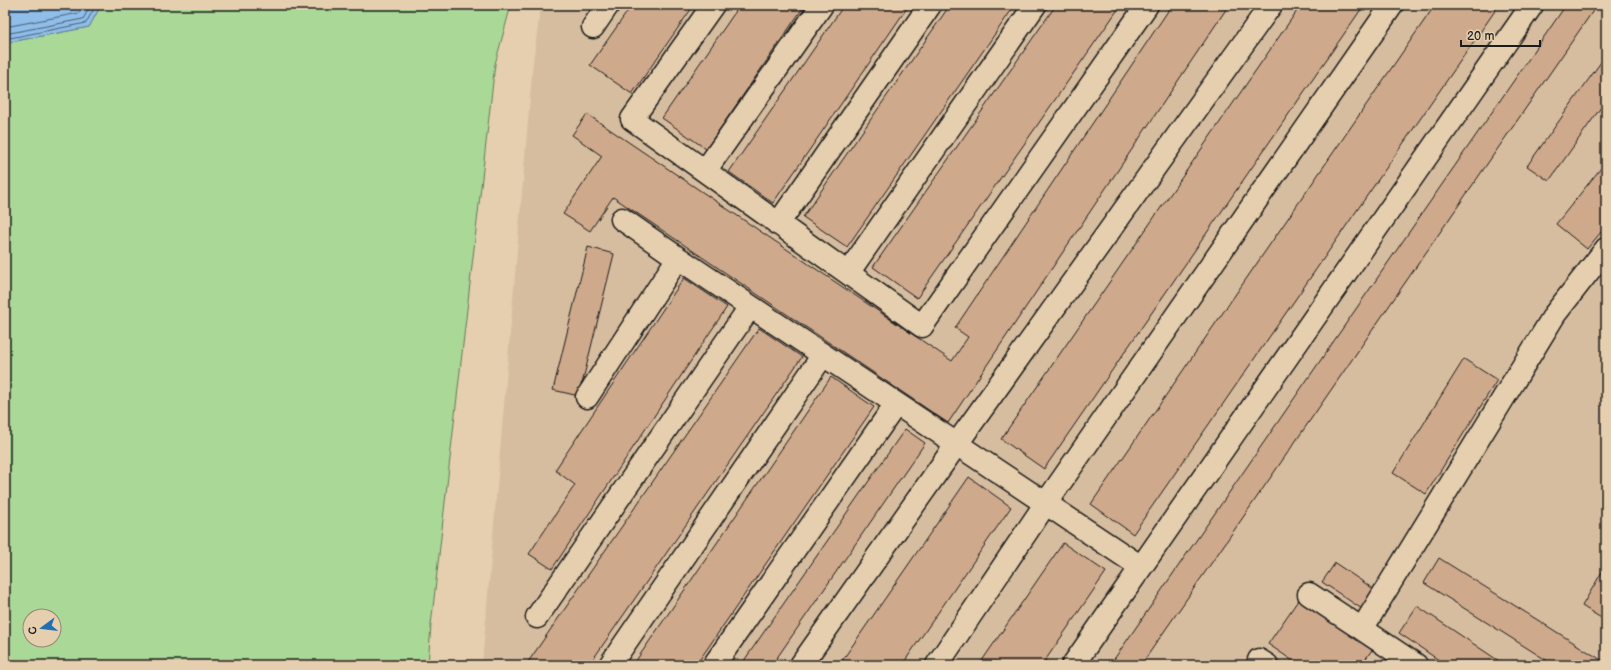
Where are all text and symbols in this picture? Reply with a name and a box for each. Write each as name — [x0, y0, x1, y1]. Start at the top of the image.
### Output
scale bar — [1461, 22, 1540, 48]
text: 20 m — [1467, 29, 1494, 44]
north arrow — [22, 608, 62, 648]
text: С — [25, 625, 40, 636]

